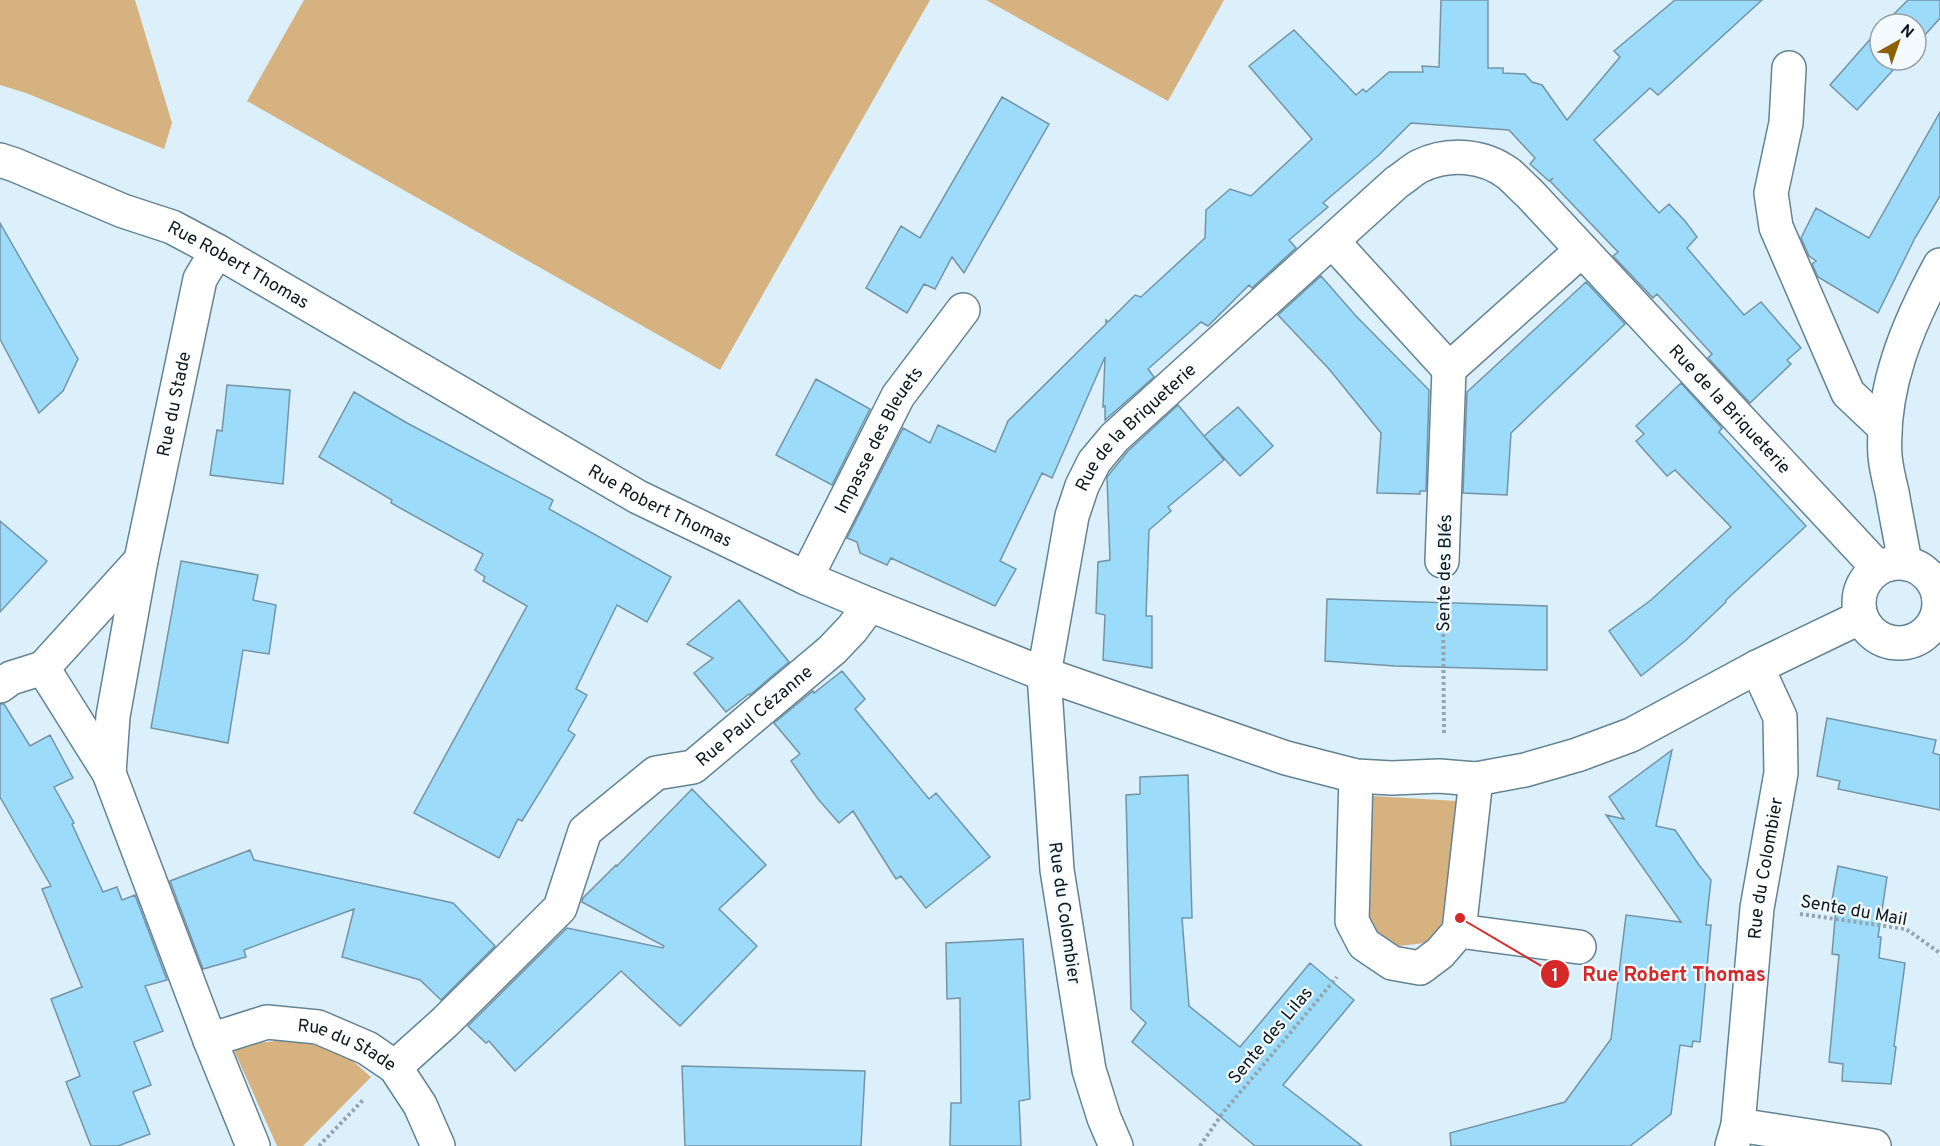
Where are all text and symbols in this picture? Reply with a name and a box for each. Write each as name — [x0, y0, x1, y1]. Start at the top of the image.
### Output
north arrow — [1868, 12, 1928, 72]
text: N — [1896, 21, 1917, 43]
street label: Rue Robert Thomas — [163, 217, 313, 315]
street label: Rue de la Briqueterie — [1663, 340, 1795, 480]
street label: Rue du Stade — [153, 350, 197, 459]
street label: Rue de la Briqueterie — [1071, 359, 1202, 496]
street label: Impasse des Bleuets — [830, 363, 929, 518]
street label: Rue Robert Thomas — [583, 460, 735, 554]
street label: Sente des Blés — [1433, 514, 1458, 632]
street label: Rue Paul Cézanne — [692, 661, 818, 773]
street label: Rue du Colombier — [1744, 796, 1789, 940]
street label: Rue du Colombier — [1042, 841, 1085, 986]
street label: Sente du Mail — [1799, 891, 1909, 932]
callout: Rue Robert Thomas — [1540, 955, 1778, 993]
text: Rue Robert Thomas — [1582, 963, 1766, 989]
text: 1 — [1551, 965, 1559, 988]
street label: Sente des Lilas — [1224, 983, 1319, 1089]
street label: Rue du Stade — [296, 1015, 400, 1077]

